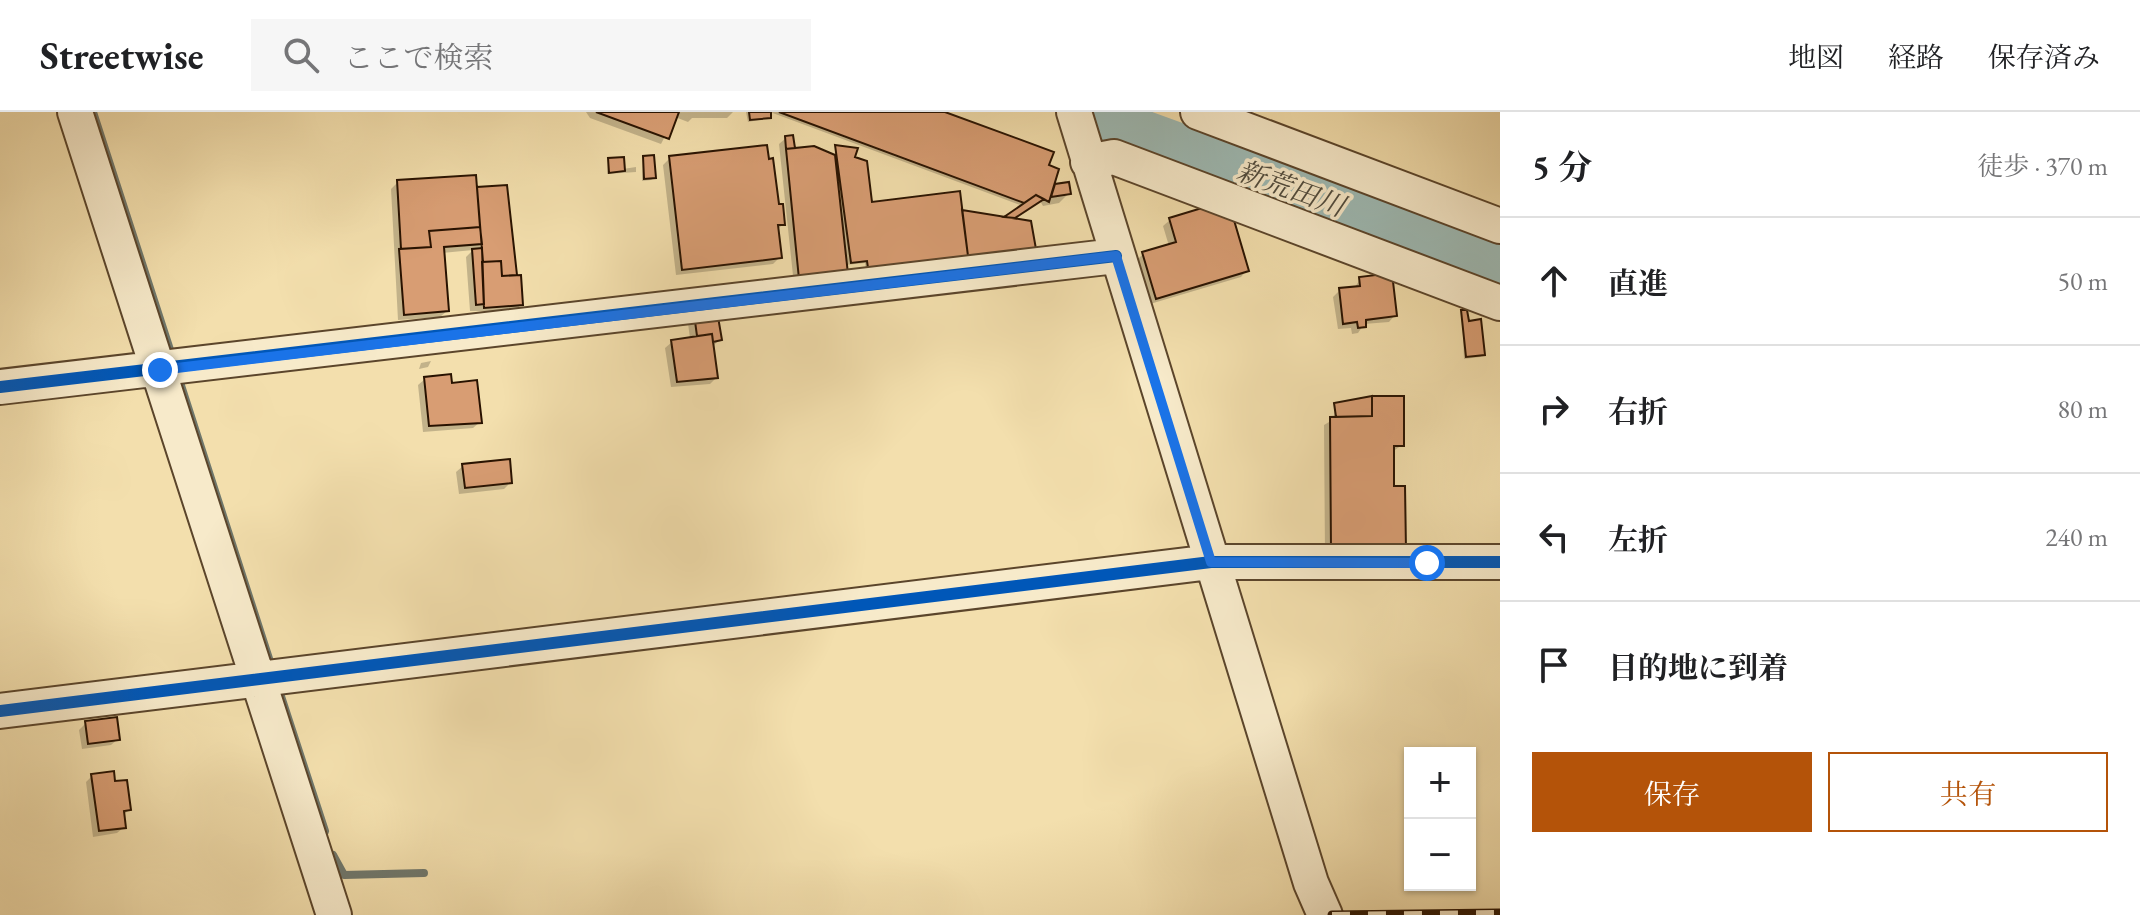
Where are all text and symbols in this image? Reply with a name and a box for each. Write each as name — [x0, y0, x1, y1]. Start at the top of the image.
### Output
search box — [251, 19, 811, 91]
text: Streetwise — [40, 31, 203, 80]
icon: search — [279, 33, 323, 77]
text: ここで検索 — [343, 38, 493, 77]
text: 地図 — [1788, 39, 1844, 75]
text: 経路 — [1888, 39, 1944, 75]
text: 保存済み — [1988, 39, 2100, 75]
text: 5 分 — [1532, 145, 1592, 189]
text: 徒歩 · 370 m — [1978, 149, 2108, 183]
water label: 新荒田川 — [1232, 152, 1353, 225]
icon: ahead — [1532, 259, 1576, 303]
text: 直進 — [1608, 264, 1668, 303]
text: 50 m — [2058, 264, 2108, 298]
route end — [142, 352, 178, 388]
icon: right — [1532, 387, 1576, 431]
text: 右折 — [1608, 392, 1668, 431]
text: 80 m — [2058, 392, 2108, 426]
icon: left — [1532, 515, 1576, 559]
text: 左折 — [1608, 520, 1668, 559]
text: 240 m — [2045, 520, 2108, 554]
route start — [1409, 545, 1445, 581]
icon: arrive — [1532, 643, 1576, 687]
text: 目的地に到着 — [1608, 648, 1788, 687]
map controls — [1404, 747, 1476, 891]
button: + — [1404, 747, 1476, 819]
button: 保存 — [1532, 752, 1812, 832]
button: 共有 — [1828, 752, 2108, 832]
button: − — [1404, 819, 1476, 891]

